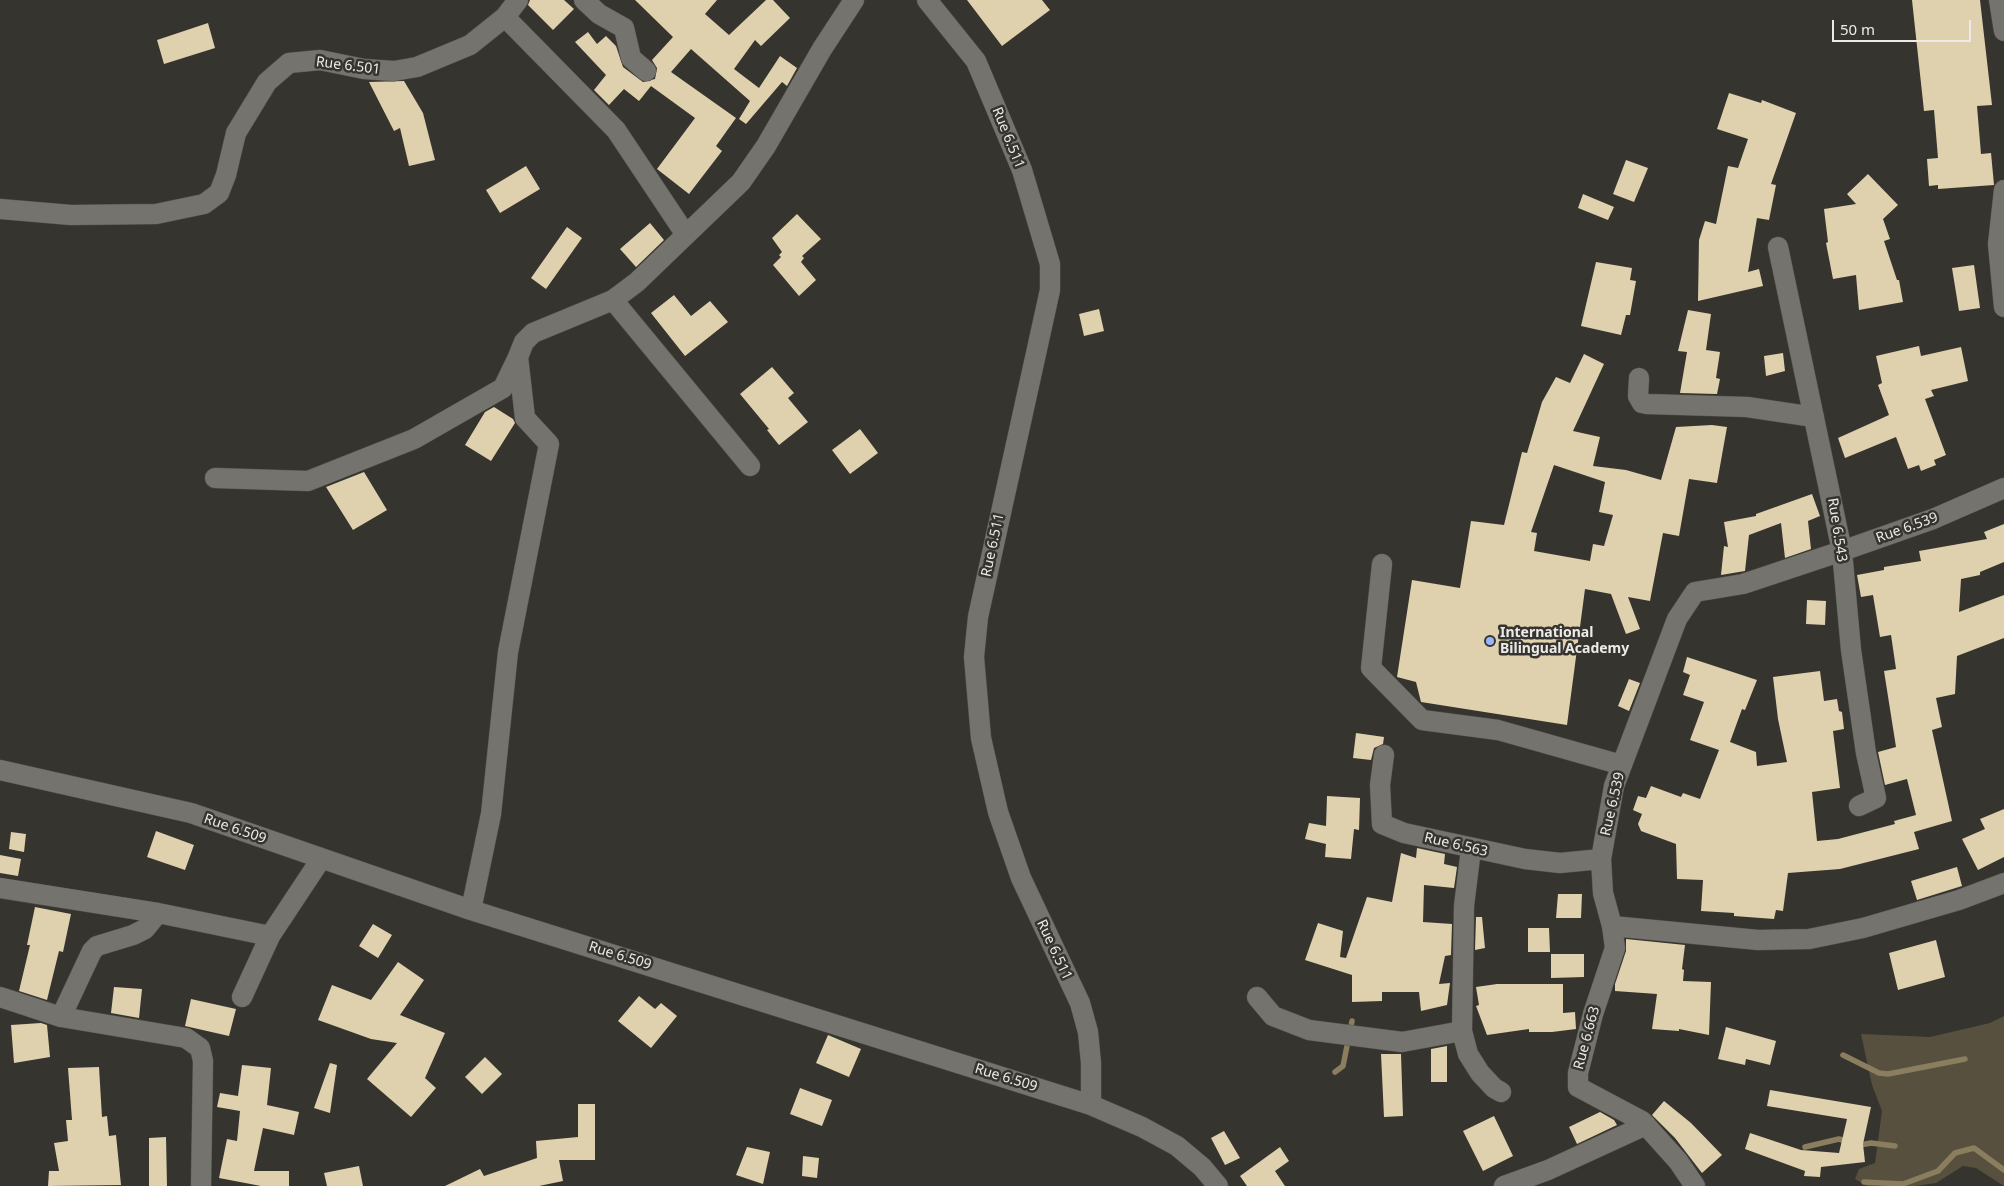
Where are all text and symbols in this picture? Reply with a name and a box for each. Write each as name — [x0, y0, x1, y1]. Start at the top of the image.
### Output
scale bar — [1834, 10, 1973, 42]
text: 50 m — [1840, 19, 1875, 39]
street label: Rue 6.501 — [315, 54, 381, 78]
street label: Rue 6.511 — [988, 105, 1028, 171]
street label: Rue 6.543 — [1824, 497, 1850, 563]
street label: Rue 6.539 — [1874, 509, 1940, 547]
street label: Rue 6.511 — [978, 512, 1008, 578]
place label: International Bilingual Academy — [1500, 625, 1629, 658]
marker: International Bilingual Academy — [1484, 635, 1496, 647]
street label: Rue 6.539 — [1598, 771, 1628, 837]
street label: Rue 6.509 — [202, 811, 268, 847]
street label: Rue 6.563 — [1423, 830, 1489, 860]
street label: Rue 6.511 — [1033, 917, 1075, 983]
street label: Rue 6.509 — [587, 939, 653, 973]
street label: Rue 6.663 — [1571, 1005, 1603, 1071]
street label: Rue 6.509 — [973, 1061, 1039, 1095]

